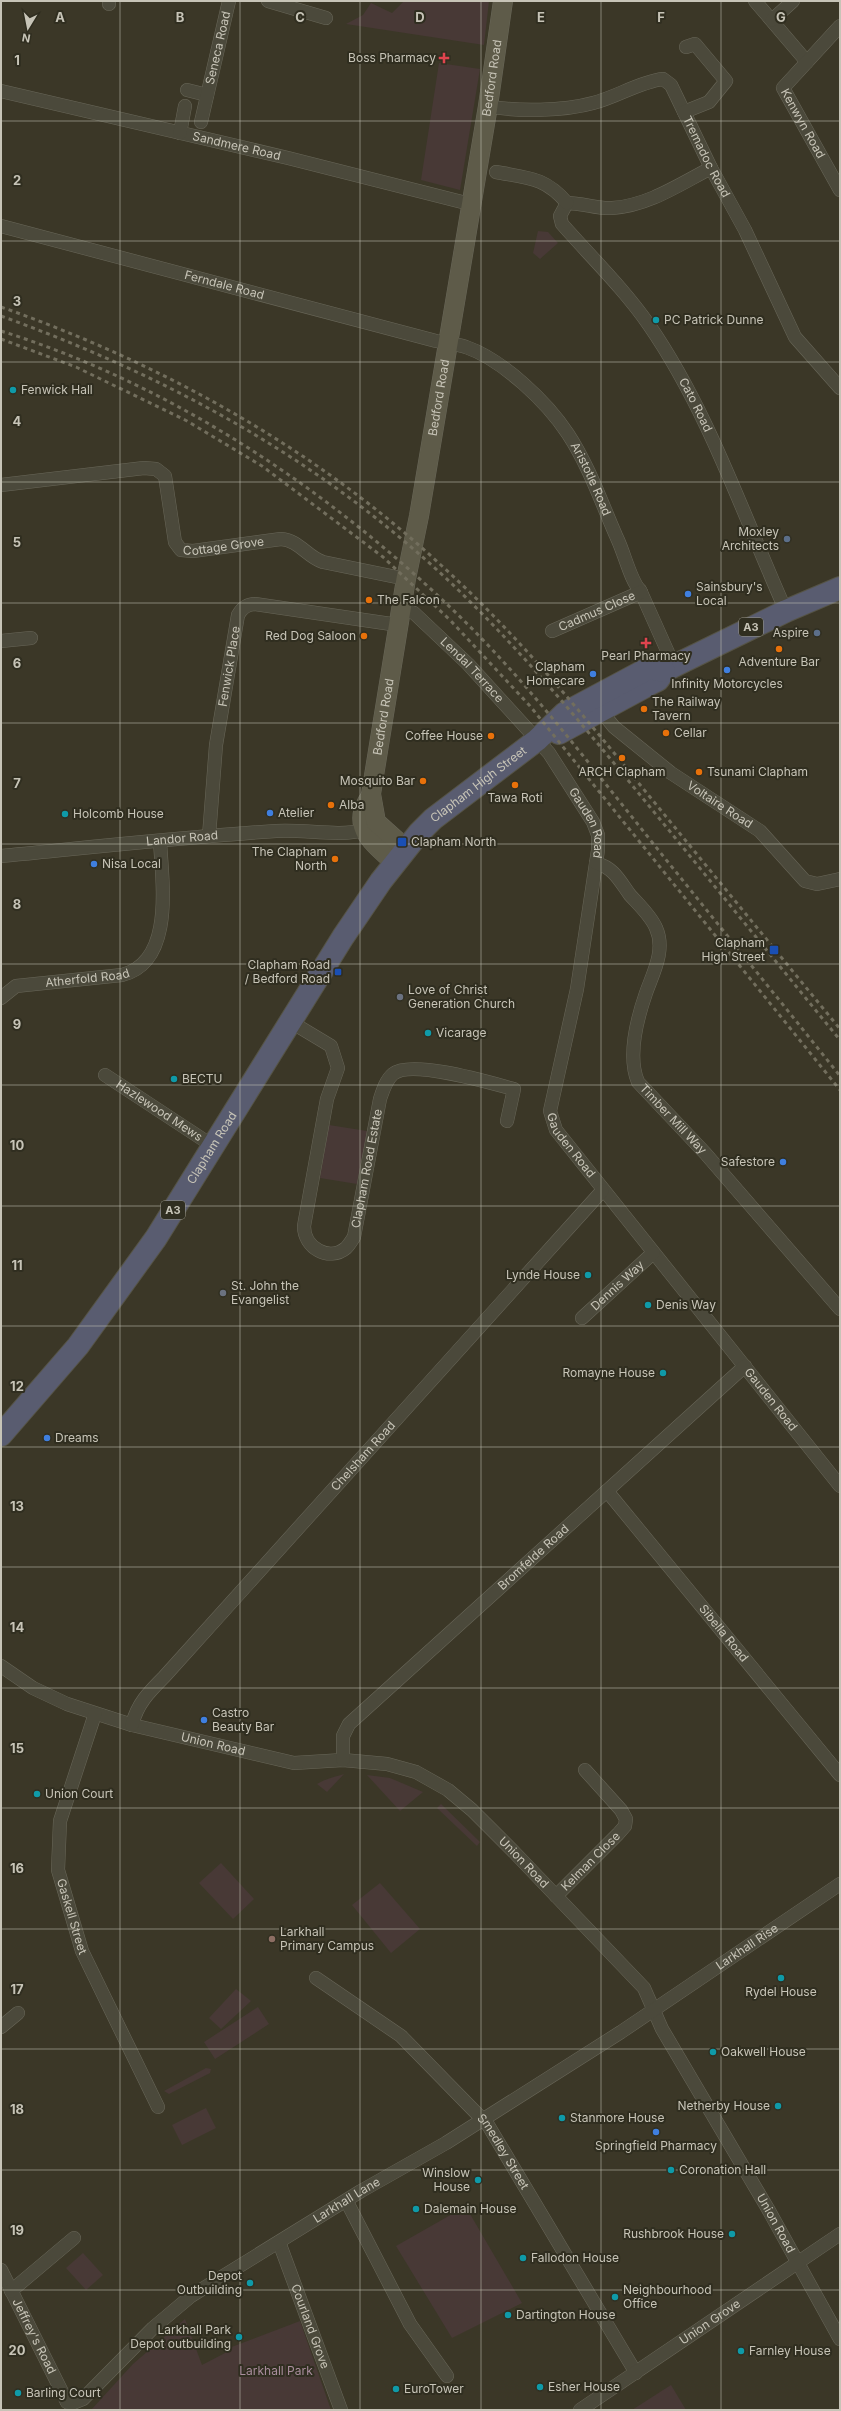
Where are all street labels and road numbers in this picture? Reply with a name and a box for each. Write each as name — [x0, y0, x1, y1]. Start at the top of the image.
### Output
street label: Seneca Road — [202, 10, 233, 86]
street label: Bedford Road — [478, 38, 504, 118]
street label: Kenwyn Road — [778, 86, 829, 161]
street label: Tremadoc Road — [680, 113, 734, 200]
street label: Sandmere Road — [191, 128, 282, 163]
street label: Ferndale Road — [183, 267, 266, 302]
street label: Bedford Road — [425, 358, 452, 437]
street label: Cato Road — [676, 375, 716, 434]
street label: Aristotle Road — [568, 439, 615, 518]
street label: Cottage Grove — [182, 533, 265, 558]
street label: Cadmus Close — [556, 587, 637, 634]
road number: A3 — [739, 618, 763, 636]
street label: Fenwick Place — [215, 625, 243, 708]
street label: Lendal Terrace — [437, 634, 507, 705]
street label: Bedford Road — [369, 677, 397, 756]
street label: Clapham High Street — [427, 743, 529, 825]
street label: Voltaire Road — [684, 777, 756, 831]
street label: Gauden Road — [566, 785, 606, 859]
street label: Landor Road — [146, 827, 219, 849]
street label: Atherfold Road — [44, 965, 132, 990]
street label: Hazlewood Mews — [113, 1076, 206, 1144]
street label: Timber Mill Way — [637, 1081, 710, 1157]
street label: Clapham Road Estate — [348, 1108, 385, 1229]
street label: Clapham Road — [183, 1109, 240, 1187]
street label: Gauden Road — [544, 1111, 599, 1180]
road number: A3 — [161, 1201, 185, 1219]
street label: Dennis Way — [587, 1257, 647, 1313]
street label: Gauden Road — [742, 1364, 801, 1434]
street label: Chelsham Road — [327, 1418, 398, 1494]
street label: Bromfelde Road — [494, 1521, 572, 1593]
street label: Sibella Road — [696, 1601, 752, 1665]
street label: Union Road — [180, 1729, 247, 1758]
street label: Kelman Close — [558, 1828, 623, 1894]
street label: Union Road — [496, 1833, 552, 1891]
street label: Gaskell Street — [54, 1876, 91, 1957]
street label: Larkhall Rise — [713, 1920, 781, 1973]
street label: Smedley Street — [474, 2110, 533, 2192]
street label: Larkhall Lane — [310, 2174, 382, 2226]
street label: Union Road — [754, 2191, 799, 2255]
street label: Courland Grove — [288, 2282, 333, 2371]
street label: Jeffrey's Road — [9, 2296, 60, 2376]
street label: Union Grove — [676, 2296, 743, 2348]

